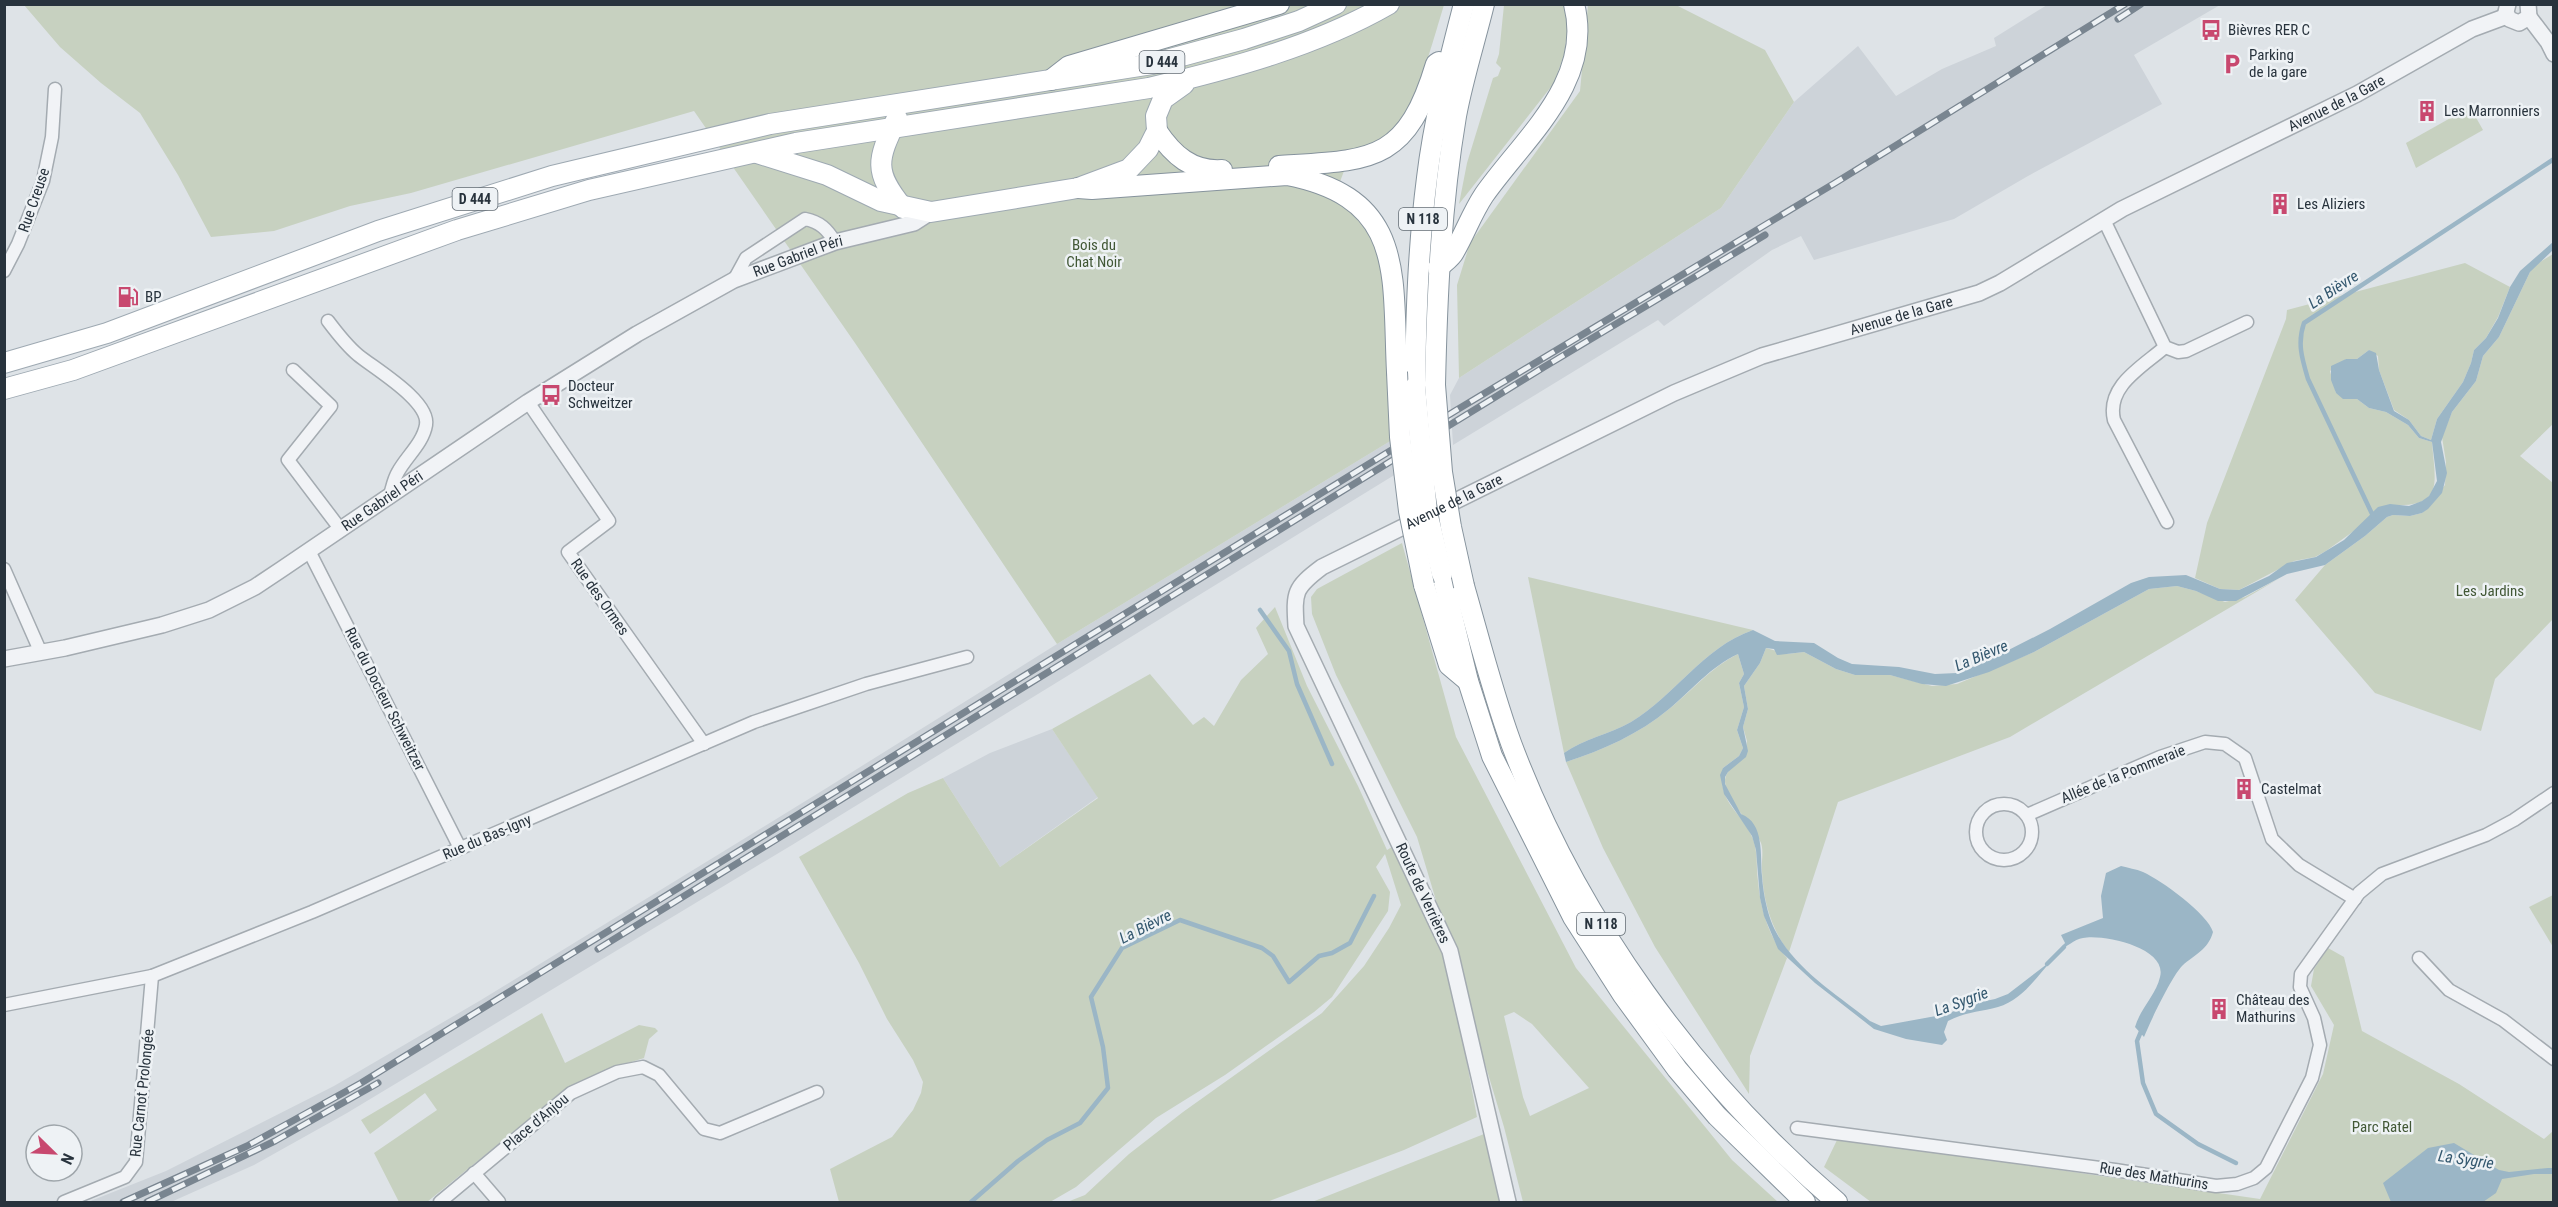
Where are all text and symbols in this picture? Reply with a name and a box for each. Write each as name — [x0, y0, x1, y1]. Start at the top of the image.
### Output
bus stop icon: Bièvres RER C — [2199, 18, 2223, 42]
place label: Bièvres RER C — [2228, 21, 2310, 39]
place label: Parking de la gare — [2249, 46, 2307, 81]
road number: D 444 — [1140, 51, 1184, 73]
parking icon: Parking de la gare — [2220, 52, 2244, 76]
street label: Avenue de la Gare — [2285, 71, 2388, 135]
building icon: Les Marronniers — [2415, 99, 2439, 123]
place label: Les Marronniers — [2444, 102, 2540, 120]
street label: Rue Creuse — [15, 165, 53, 235]
road number: D 444 — [452, 188, 498, 210]
building icon: Les Aliziers — [2268, 192, 2292, 216]
place label: Les Aliziers — [2297, 195, 2366, 213]
road number: N 118 — [1399, 208, 1447, 230]
street label: Rue Gabriel Péri — [751, 231, 844, 281]
park label: Bois du Chat Noir — [1066, 236, 1122, 271]
water label: La Bièvre — [2305, 266, 2362, 313]
fuel station icon: BP — [116, 285, 140, 309]
place label: BP — [145, 288, 162, 306]
street label: Avenue de la Gare — [1848, 292, 1955, 339]
place label: Docteur Schweitzer — [568, 377, 633, 412]
bus stop icon: Docteur Schweitzer — [539, 383, 563, 407]
street label: Rue Gabriel Péri — [338, 467, 426, 535]
street label: Avenue de la Gare — [1402, 470, 1506, 533]
street label: Rue des Ormes — [567, 555, 633, 639]
park label: Les Jardins — [2456, 582, 2524, 600]
street label: Rue du Docteur Schweitzer — [341, 624, 429, 774]
water label: La Bièvre — [1952, 636, 2011, 675]
street label: Allée de la Pommeraie — [2058, 741, 2188, 807]
building icon: Castelmat — [2232, 777, 2256, 801]
place label: Castelmat — [2261, 780, 2321, 798]
street label: Rue du Bas-Igny — [440, 810, 534, 864]
street label: Route de Verrières — [1392, 840, 1454, 946]
water label: La Bièvre — [1116, 905, 1175, 948]
road number: N 118 — [1577, 913, 1625, 935]
water label: La Sygrie — [1932, 983, 1991, 1020]
place label: Château des Mathurins — [2236, 991, 2310, 1026]
building icon: Château des Mathurins — [2207, 997, 2231, 1021]
street label: Rue Carnot Prolongée — [126, 1028, 158, 1158]
street label: Place d'Anjou — [500, 1090, 572, 1154]
park label: Parc Ratel — [2352, 1118, 2412, 1136]
north arrow — [24, 1123, 84, 1183]
water label: La Sygrie — [2437, 1146, 2495, 1173]
text: N — [57, 1151, 78, 1167]
street label: Rue des Mathurins — [2098, 1159, 2210, 1194]

